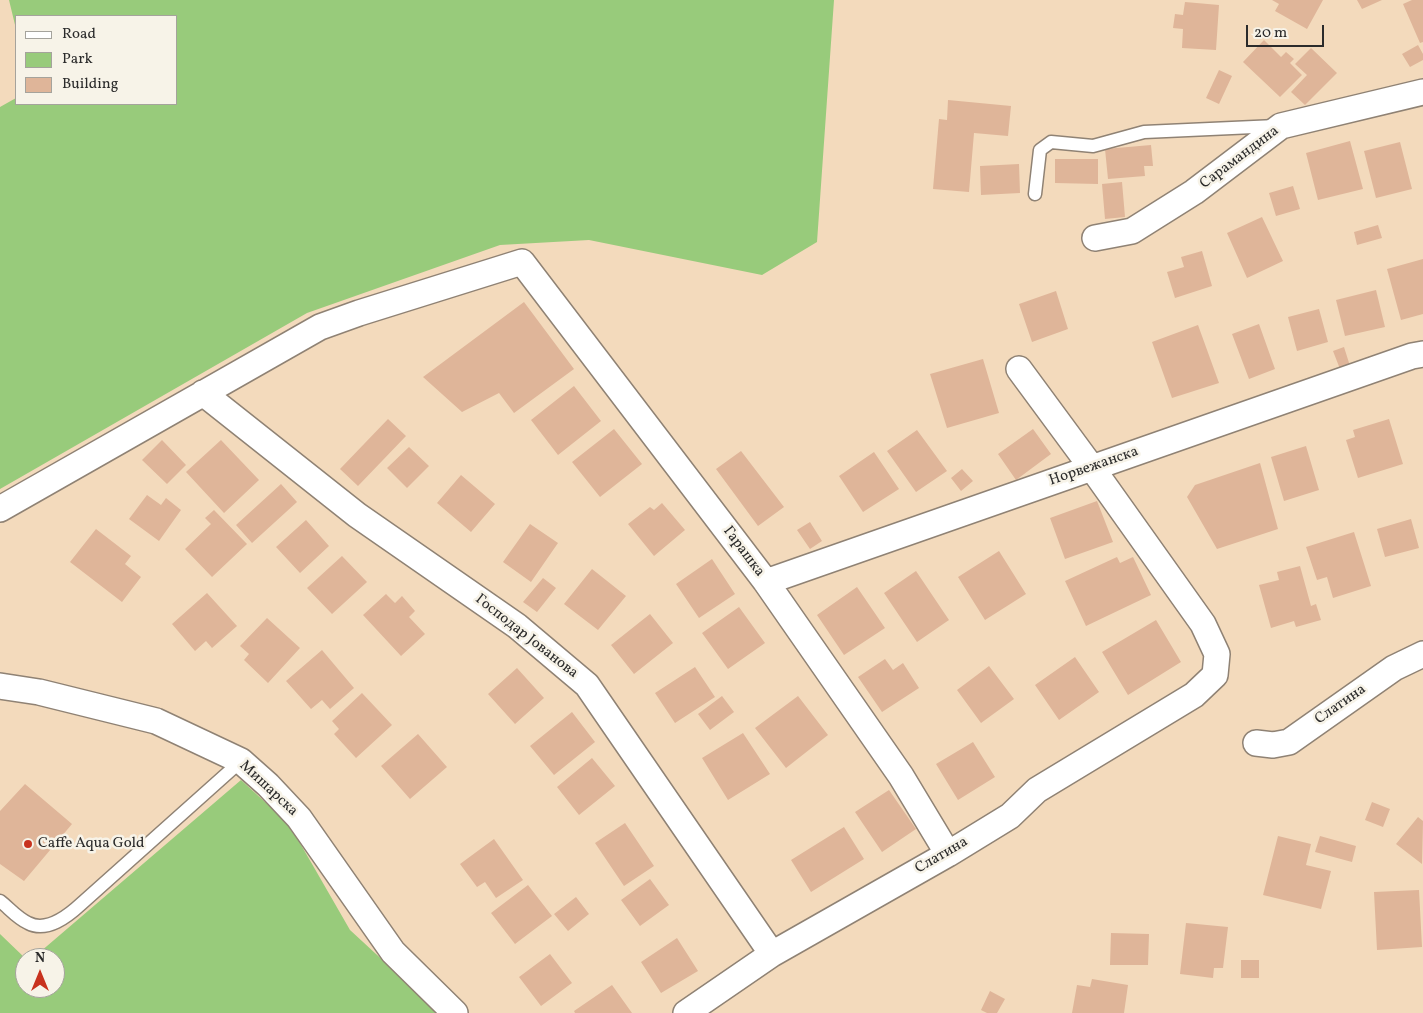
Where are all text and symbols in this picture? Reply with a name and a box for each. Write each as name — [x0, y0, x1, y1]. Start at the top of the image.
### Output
legend — [15, 15, 178, 105]
scale bar — [1248, 15, 1326, 47]
text: 20 m — [1254, 23, 1287, 44]
text: Road — [62, 24, 96, 45]
text: Park — [62, 49, 93, 70]
text: Building — [62, 74, 118, 95]
street label: Сарамандина — [1197, 123, 1283, 193]
street label: Норвежанска — [1047, 443, 1141, 491]
street label: Гарашка — [718, 523, 768, 581]
street label: Господар Јованова — [471, 591, 581, 683]
street label: Слатина — [1312, 681, 1370, 729]
street label: Мишарска — [235, 757, 301, 821]
street label: Слатина — [912, 834, 972, 878]
place label: Caffe Aqua Gold — [38, 835, 144, 853]
marker: Caffe Aqua Gold — [22, 838, 34, 850]
north arrow — [15, 948, 65, 998]
text: N — [35, 949, 45, 968]

